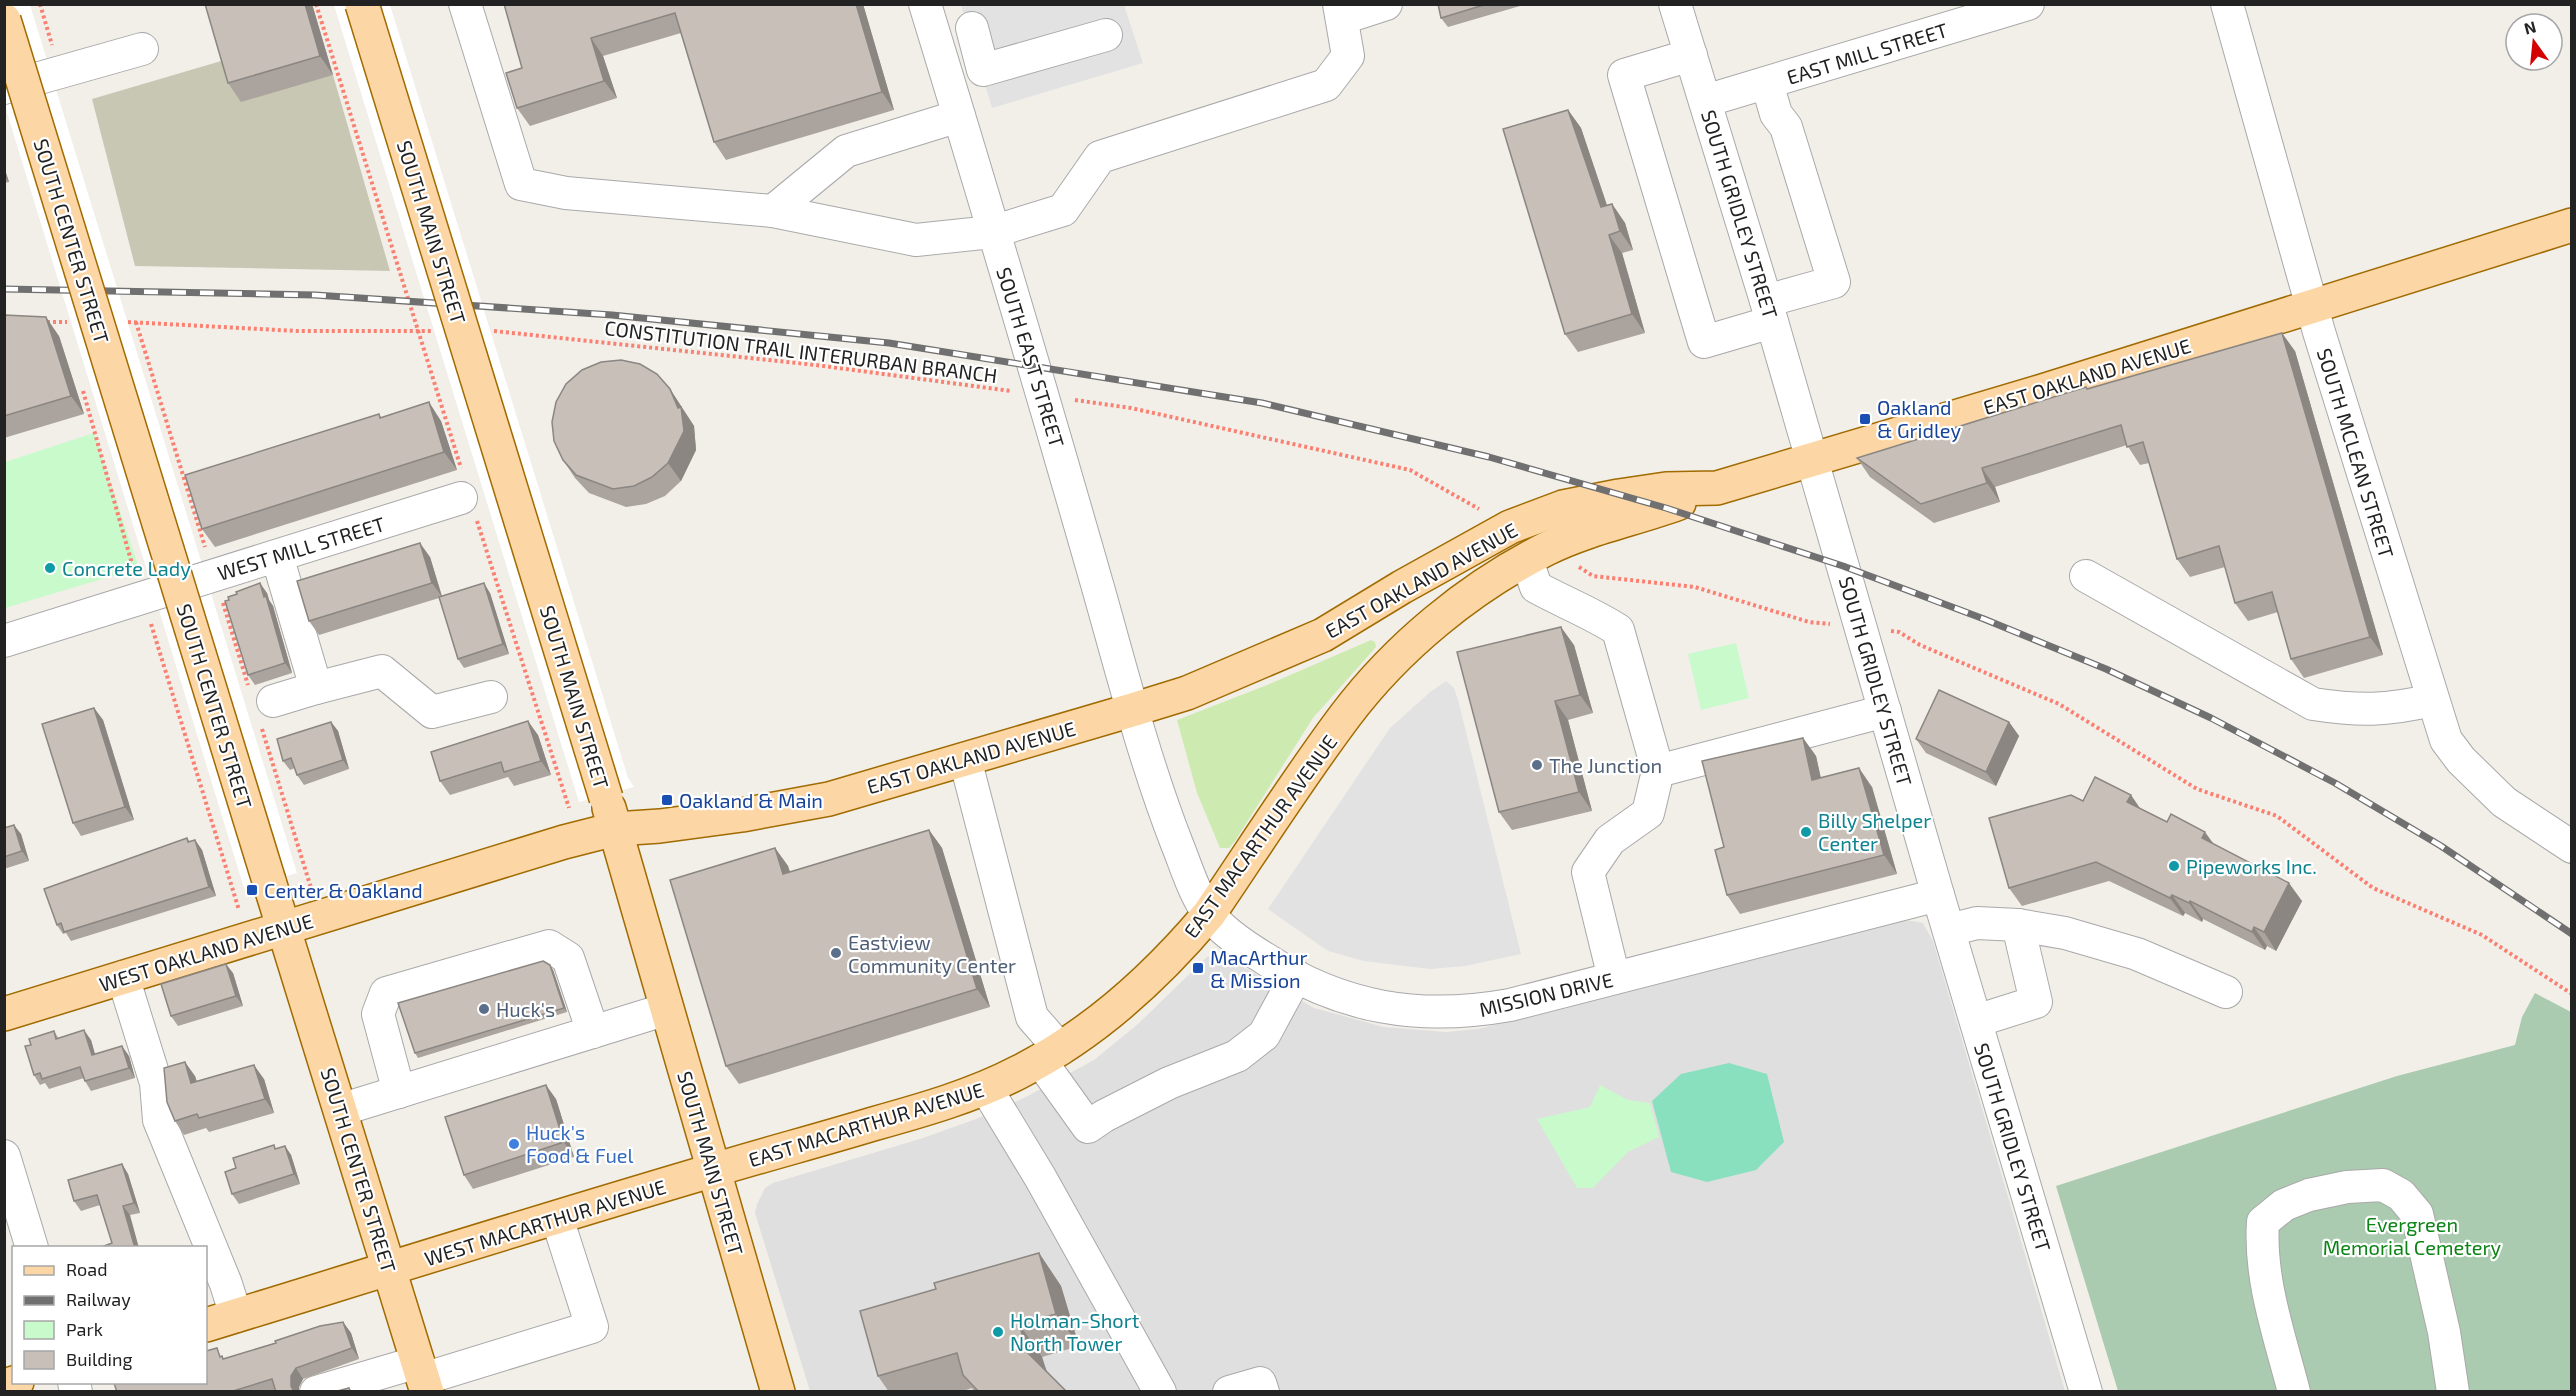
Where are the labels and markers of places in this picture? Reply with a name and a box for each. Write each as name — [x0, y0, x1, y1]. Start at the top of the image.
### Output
place label: Oakland & Gridley — [1877, 395, 1962, 442]
marker: Oakland & Gridley — [1858, 412, 1872, 426]
place label: Concrete Lady — [62, 556, 191, 580]
marker: Concrete Lady — [43, 561, 57, 575]
place label: The Junction — [1549, 753, 1662, 777]
marker: The Junction — [1530, 758, 1544, 772]
place label: Oakland & Main — [679, 788, 823, 812]
marker: Oakland & Main — [660, 793, 674, 807]
place label: Billy Shelper Center — [1818, 808, 1931, 855]
marker: Billy Shelper Center — [1799, 825, 1813, 839]
place label: Pipeworks Inc. — [2186, 854, 2317, 878]
marker: Pipeworks Inc. — [2167, 859, 2181, 873]
place label: Center & Oakland — [264, 878, 423, 902]
marker: Center & Oakland — [245, 883, 259, 897]
place label: Eastview Community Center — [848, 930, 1016, 977]
place label: MacArthur & Mission — [1210, 945, 1307, 992]
marker: Eastview Community Center — [829, 946, 843, 960]
marker: MacArthur & Mission — [1191, 961, 1205, 975]
place label: Huck's — [496, 997, 555, 1021]
marker: Huck's — [477, 1002, 491, 1016]
place label: Huck's Food & Fuel — [526, 1120, 634, 1167]
marker: Huck's Food & Fuel — [507, 1137, 521, 1151]
place label: Holman-Short North Tower — [1010, 1308, 1140, 1355]
marker: Holman-Short North Tower — [991, 1325, 1005, 1339]

